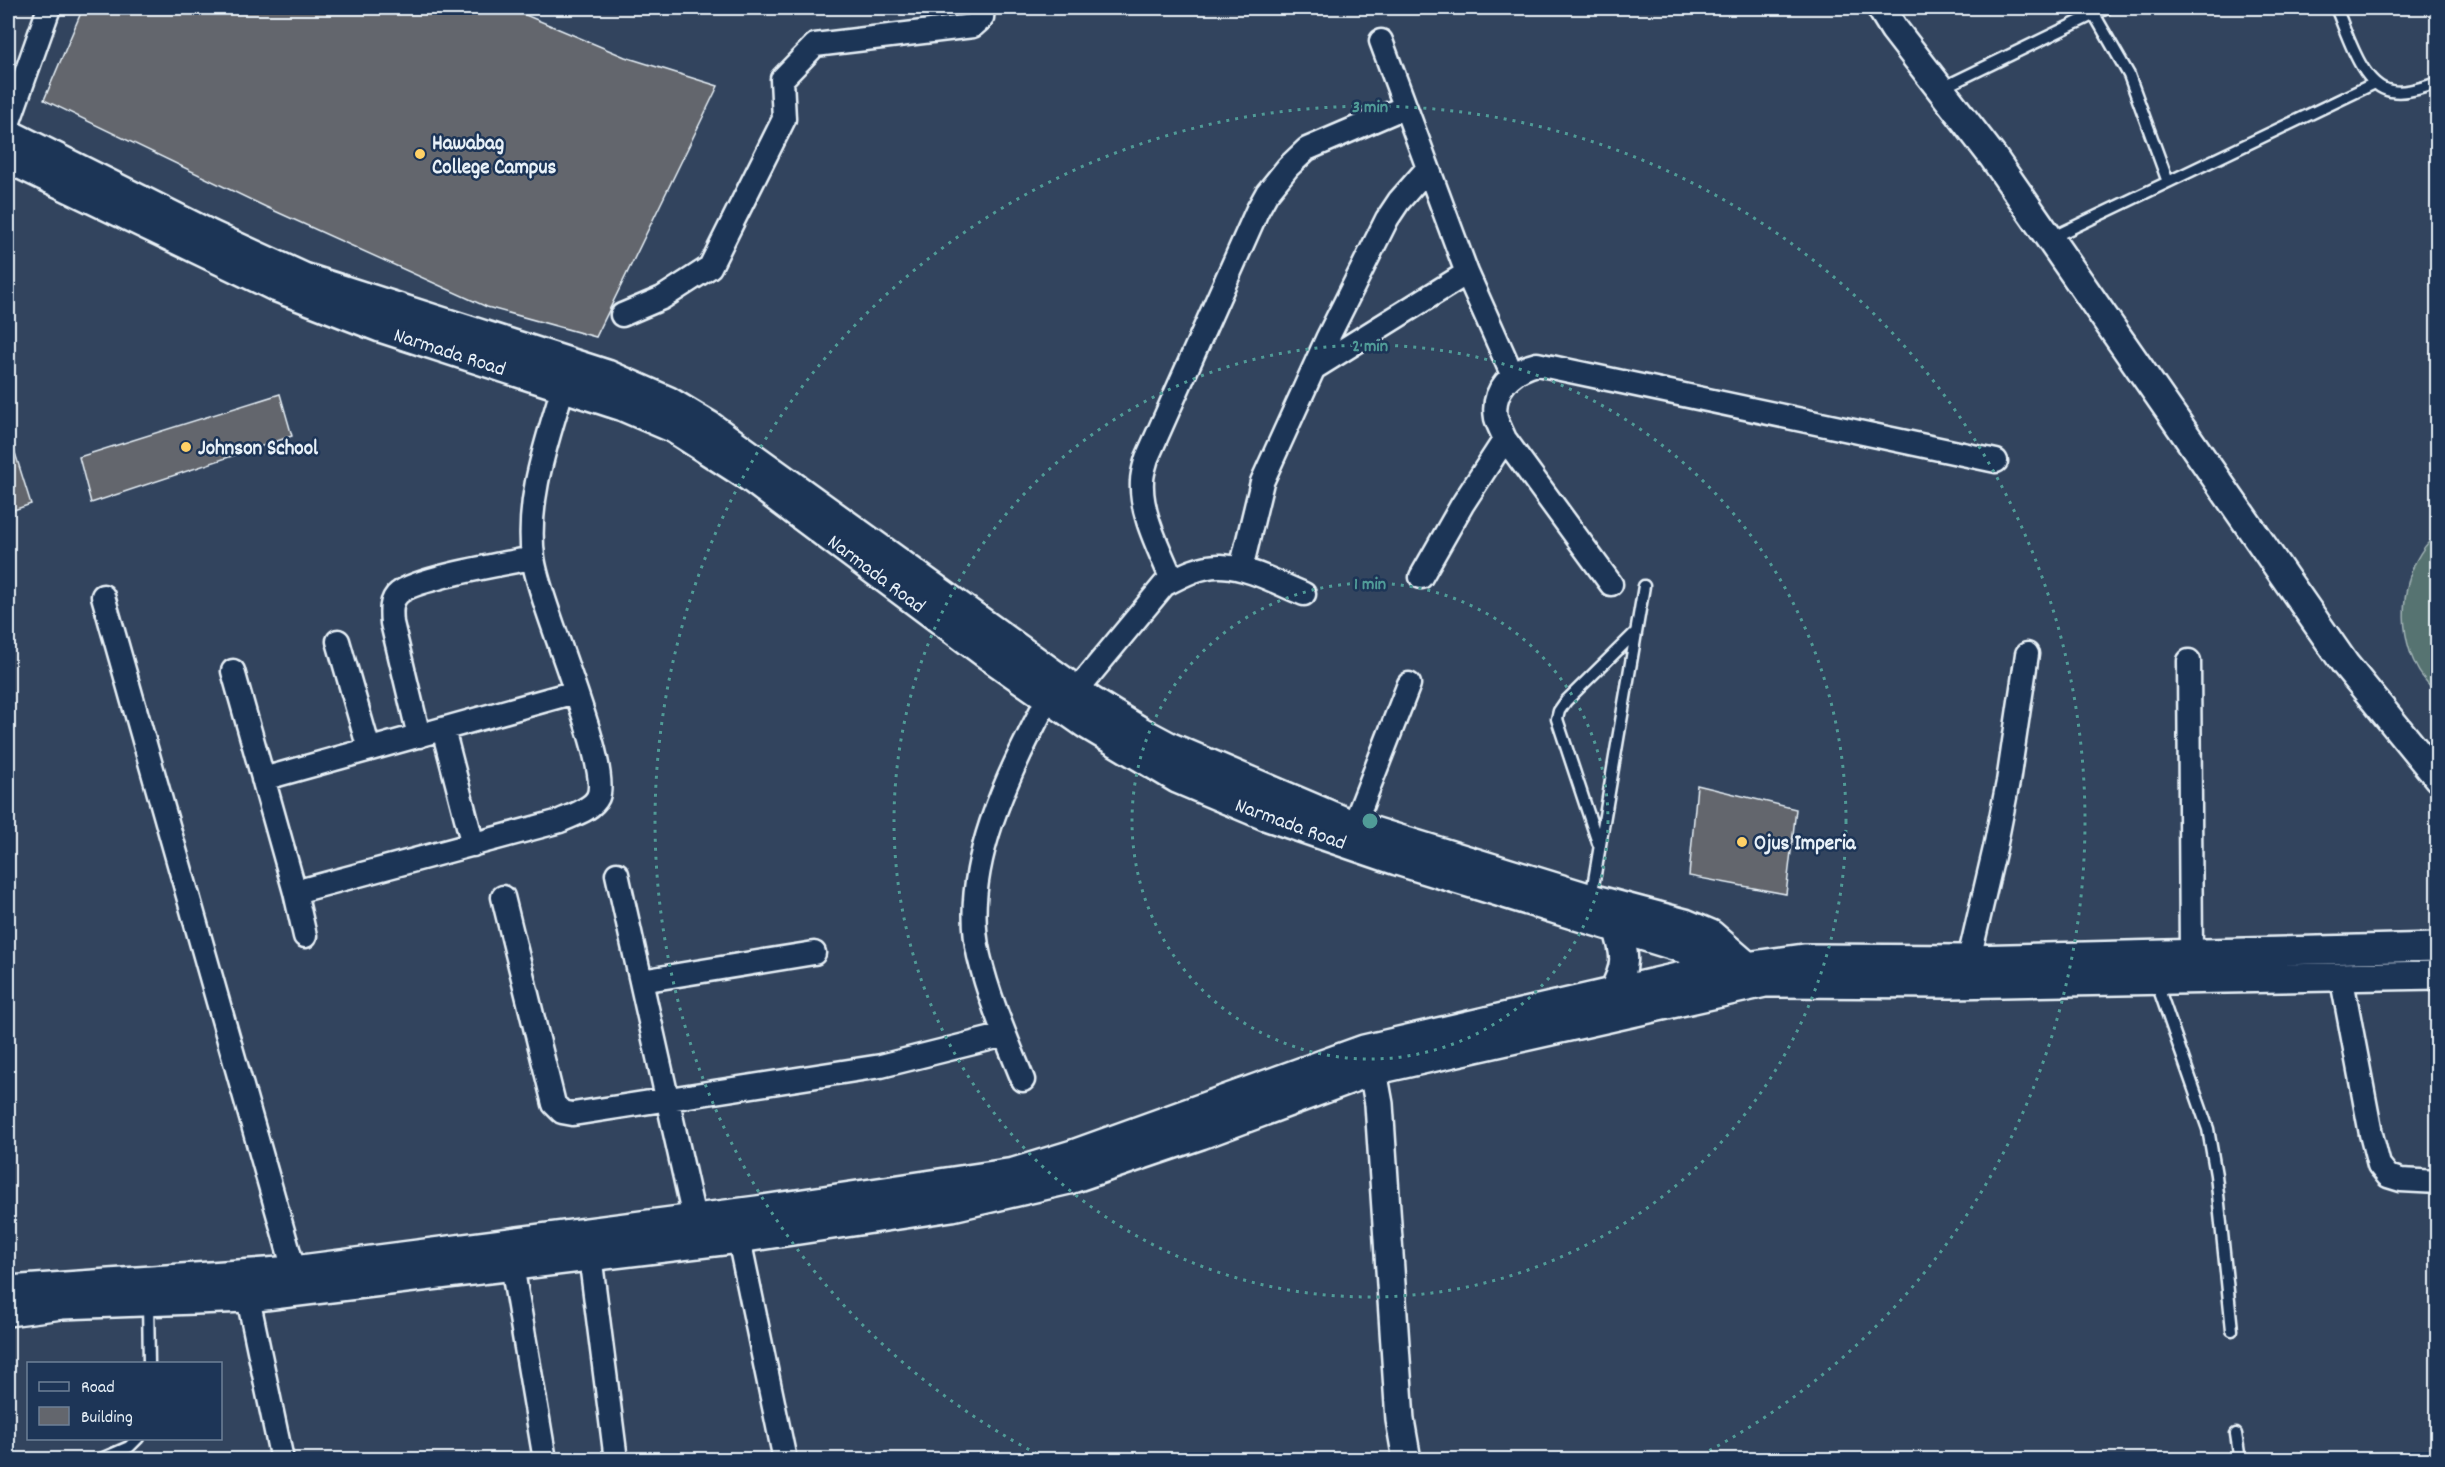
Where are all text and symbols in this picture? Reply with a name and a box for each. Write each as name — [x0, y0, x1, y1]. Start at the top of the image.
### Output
text: 3 min — [1352, 96, 1388, 121]
place label: Hawabag College Campus — [432, 130, 557, 184]
marker: Hawabag College Campus — [413, 147, 427, 161]
street label: Narmada Road — [389, 322, 509, 386]
text: 2 min — [1352, 335, 1388, 360]
place label: Johnson School — [198, 435, 319, 465]
marker: Johnson School — [179, 440, 193, 454]
street label: Narmada Road — [820, 528, 931, 622]
text: 1 min — [1354, 573, 1386, 598]
street label: Narmada Road — [1230, 792, 1350, 860]
centre of rings — [1360, 811, 1380, 831]
place label: Ojus Imperia — [1754, 830, 1857, 860]
marker: Ojus Imperia — [1735, 835, 1749, 849]
legend — [27, 1362, 222, 1440]
text: Road — [81, 1376, 115, 1401]
text: Building — [81, 1406, 133, 1431]

